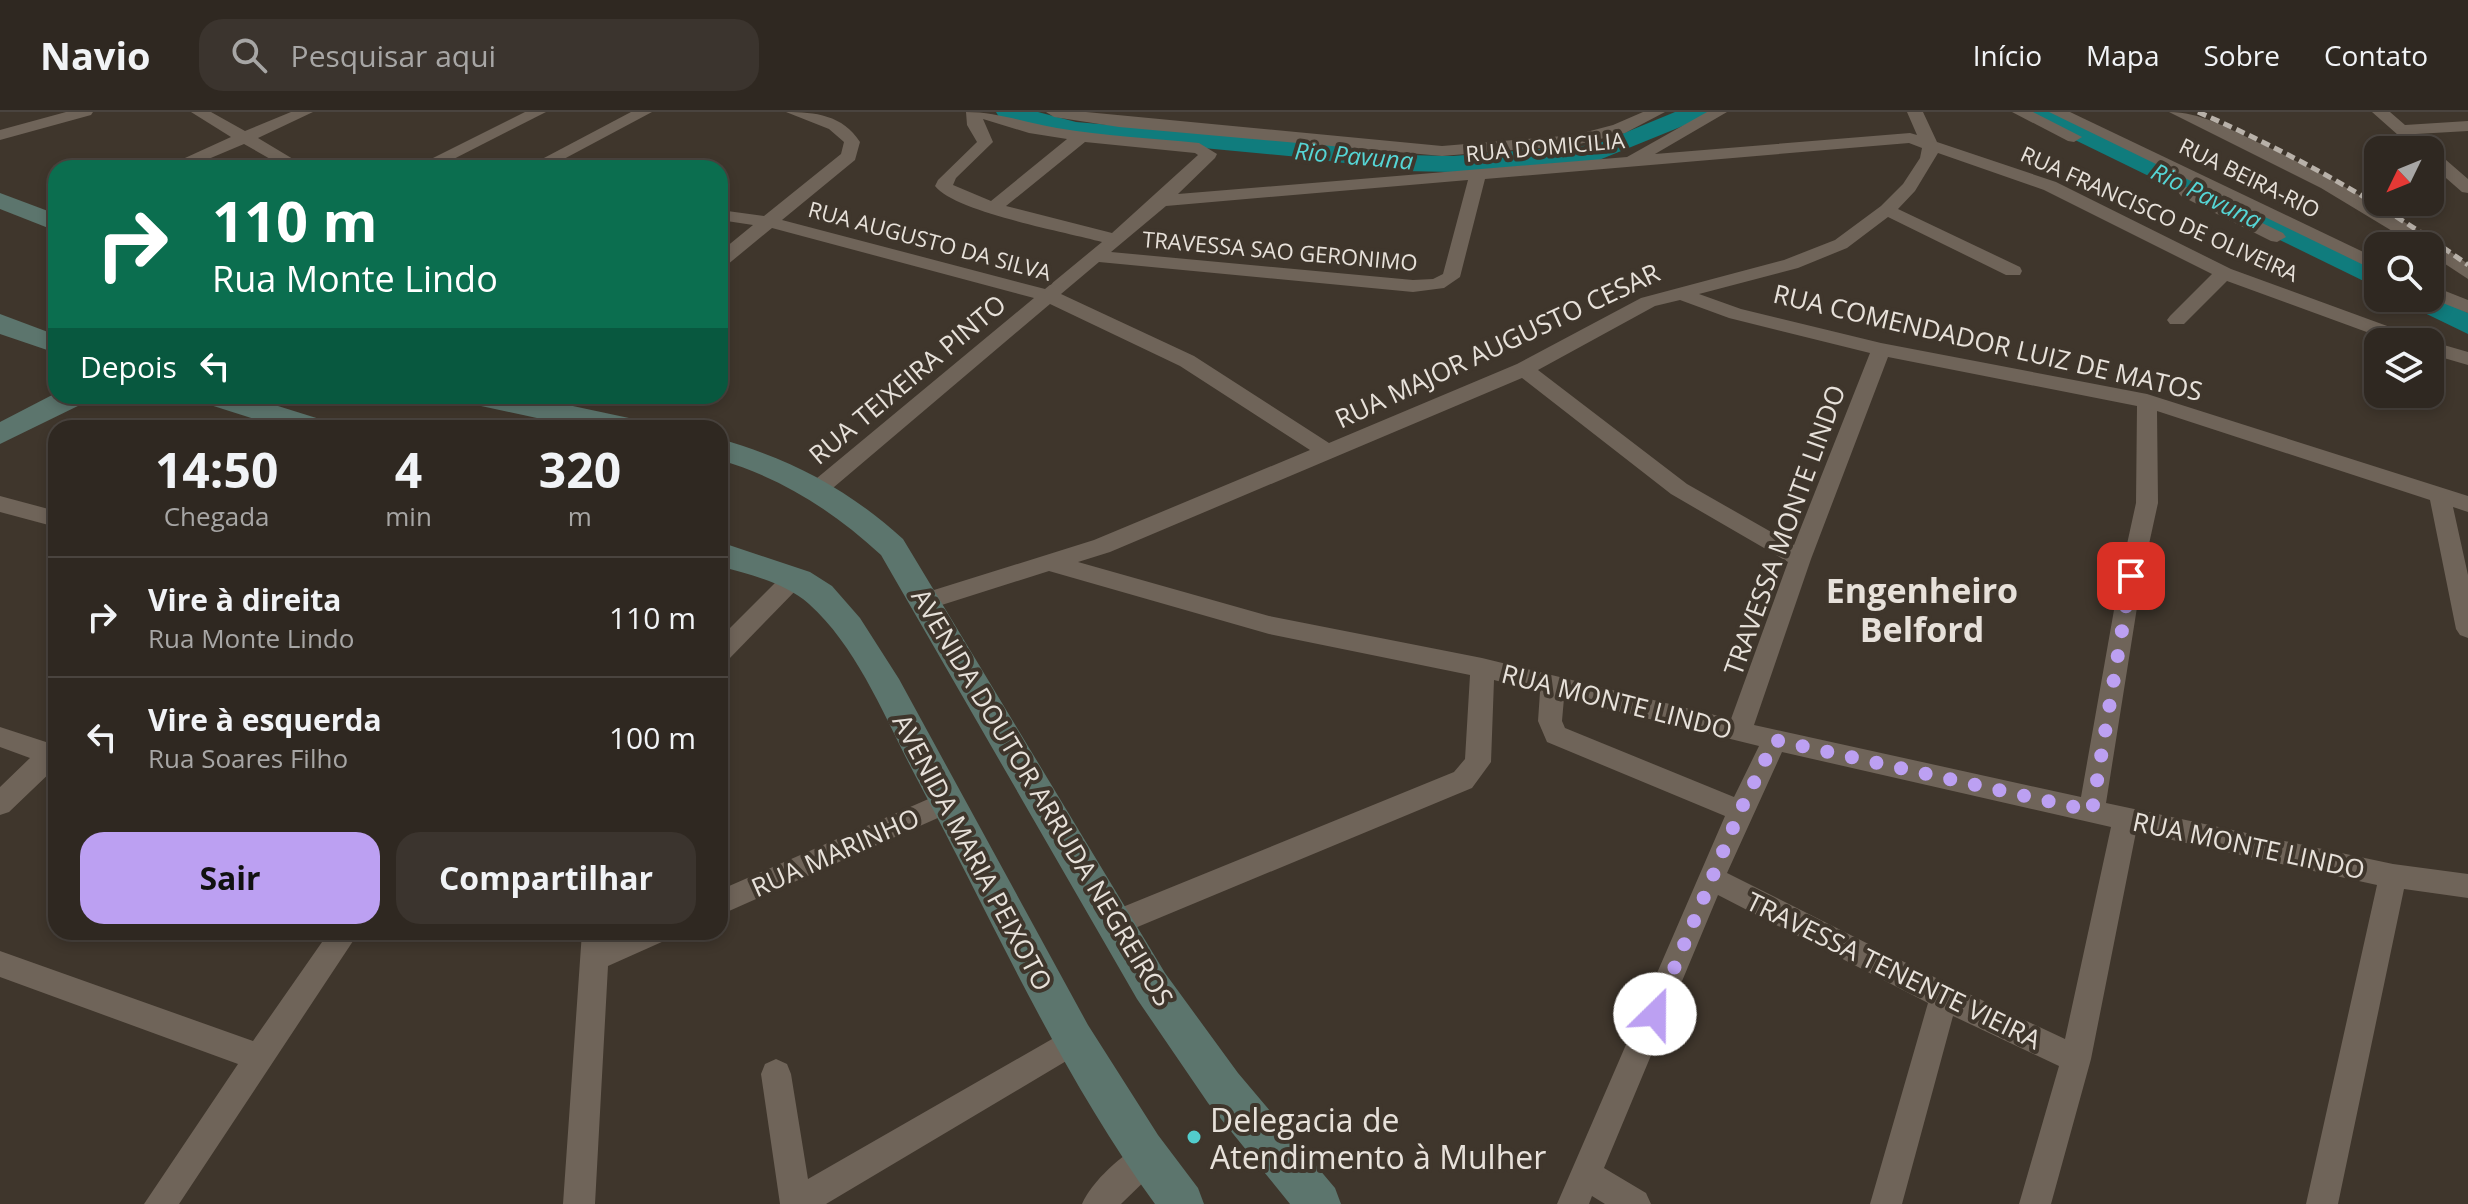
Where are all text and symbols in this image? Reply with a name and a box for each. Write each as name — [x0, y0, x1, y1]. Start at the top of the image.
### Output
search box — [199, 19, 759, 91]
text: Navio — [40, 29, 151, 81]
icon: search — [227, 33, 271, 77]
text: Pesquisar aqui — [291, 35, 496, 76]
text: Início — [1973, 36, 2042, 74]
text: Mapa — [2086, 36, 2159, 74]
text: Sobre — [2203, 36, 2280, 74]
text: Contato — [2324, 36, 2428, 74]
street label: RUA DOMICILIA — [1464, 124, 1626, 168]
street label: RUA BEIRA-RIO — [2175, 130, 2325, 224]
water label: Rio Pavuna — [1293, 133, 1415, 177]
north arrow — [2364, 136, 2444, 216]
map controls — [2364, 136, 2444, 408]
street label: RUA FRANCISCO DE OLIVEIRA — [2016, 138, 2304, 288]
water label: Rio Pavuna — [2146, 154, 2268, 236]
text: 110 m — [212, 182, 378, 258]
icon: right — [80, 192, 184, 296]
street label: RUA AUGUSTO DA SILVA — [805, 193, 1055, 287]
street label: TRAVESSA SAO GERONIMO — [1141, 223, 1419, 277]
button: search — [2364, 232, 2444, 312]
text: Rua Monte Lindo — [212, 254, 498, 303]
street label: RUA MAJOR AUGUSTO CESAR — [1329, 254, 1665, 436]
street label: RUA COMENDADOR LUIZ DE MATOS — [1770, 275, 2206, 409]
street label: RUA TEIXEIRA PINTO — [801, 286, 1013, 472]
button: layers — [2364, 328, 2444, 408]
icon: left — [193, 344, 237, 388]
text: Depois — [80, 346, 177, 387]
street label: TRAVESSA MONTE LINDO — [1715, 380, 1853, 680]
text: 14:50 — [155, 437, 278, 502]
text: 4 — [395, 437, 422, 502]
text: 320 — [539, 437, 621, 502]
text: Chegada — [164, 498, 270, 534]
text: min — [385, 498, 432, 534]
text: m — [568, 498, 592, 534]
pin — [2097, 542, 2165, 610]
icon: arrive — [2109, 554, 2153, 598]
district label: Engenheiro Belford — [1826, 567, 2018, 652]
text: Vire à direita — [148, 579, 342, 620]
street label: AVENIDA DOUTOR ARRUDA NEGREIROS — [904, 581, 1182, 1013]
icon: right — [80, 595, 124, 639]
text: 110 m — [609, 597, 696, 638]
text: Rua Monte Lindo — [148, 620, 354, 656]
street label: RUA MONTE LINDO — [1498, 655, 1736, 747]
text: Vire à esquerda — [148, 699, 382, 740]
street label: AVENIDA MARIA PEIXOTO — [885, 707, 1061, 997]
icon: left — [80, 715, 124, 759]
text: 100 m — [609, 717, 696, 758]
text: Rua Soares Filho — [148, 740, 348, 776]
street label: RUA MARINHO — [745, 799, 925, 905]
street label: RUA MONTE LINDO — [2130, 803, 2368, 887]
button: Sair — [80, 832, 380, 924]
button: Compartilhar — [396, 832, 696, 924]
street label: TRAVESSA TENENTE VIEIRA — [1741, 883, 2048, 1057]
position arrow — [1613, 972, 1697, 1056]
place label: Delegacia de Atendimento à Mulher — [1210, 1098, 1546, 1178]
marker: Delegacia de Atendimento à Mulher — [1185, 1128, 1203, 1146]

